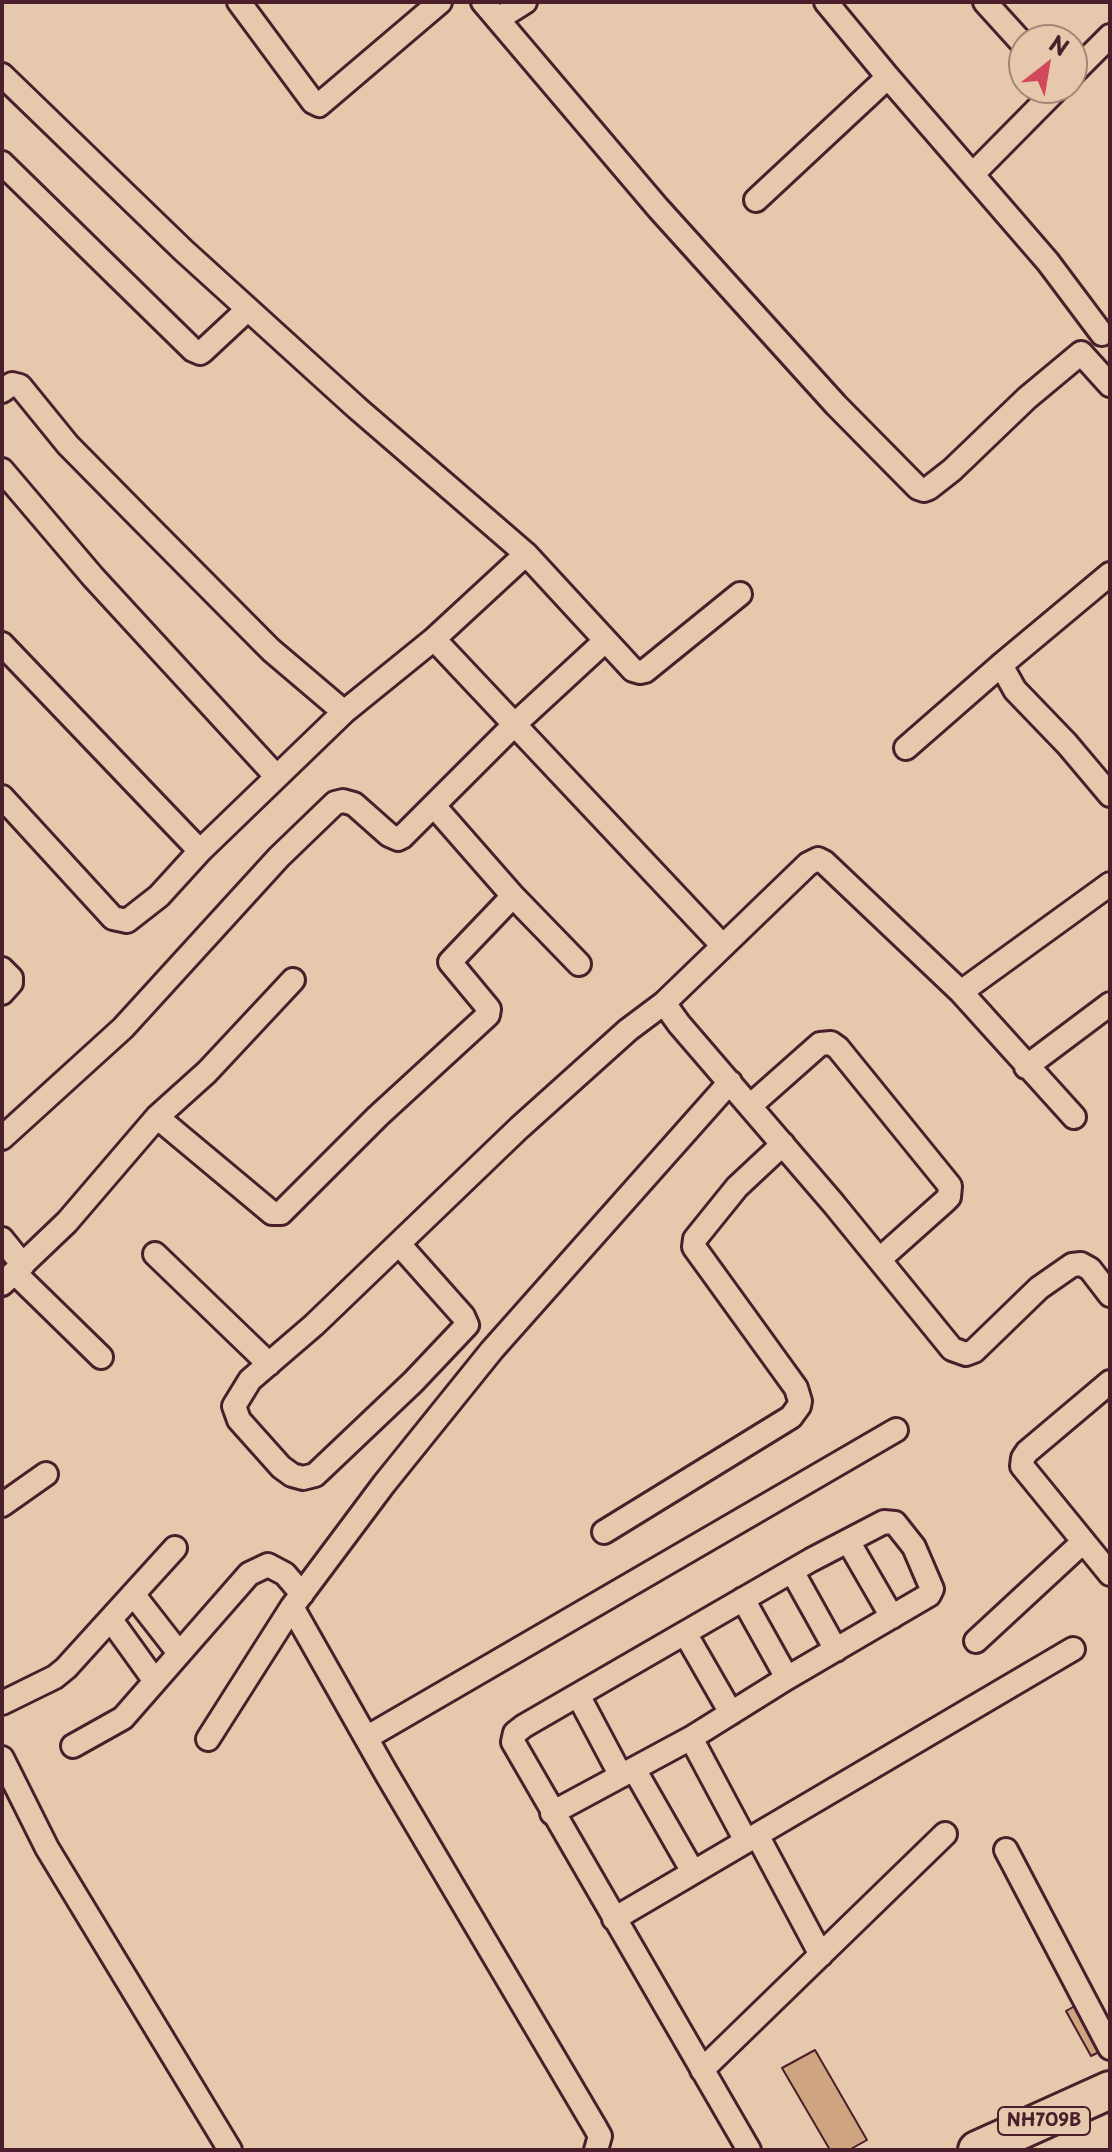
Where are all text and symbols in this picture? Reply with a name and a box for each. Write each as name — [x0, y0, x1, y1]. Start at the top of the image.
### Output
north arrow — [1008, 24, 1088, 104]
text: N — [1044, 26, 1076, 63]
road number: NH709B — [998, 2107, 1090, 2135]

